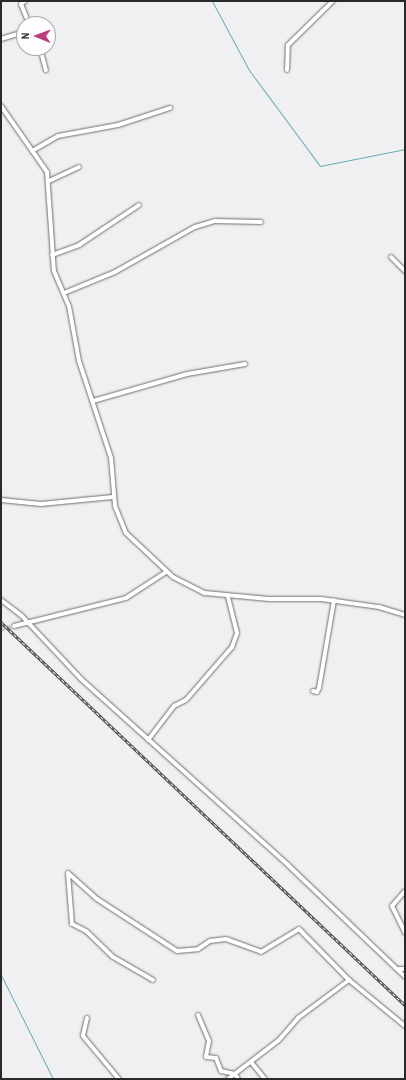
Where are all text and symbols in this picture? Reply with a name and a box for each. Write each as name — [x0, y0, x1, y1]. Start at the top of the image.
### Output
north arrow — [16, 16, 56, 56]
text: N — [18, 32, 32, 39]

